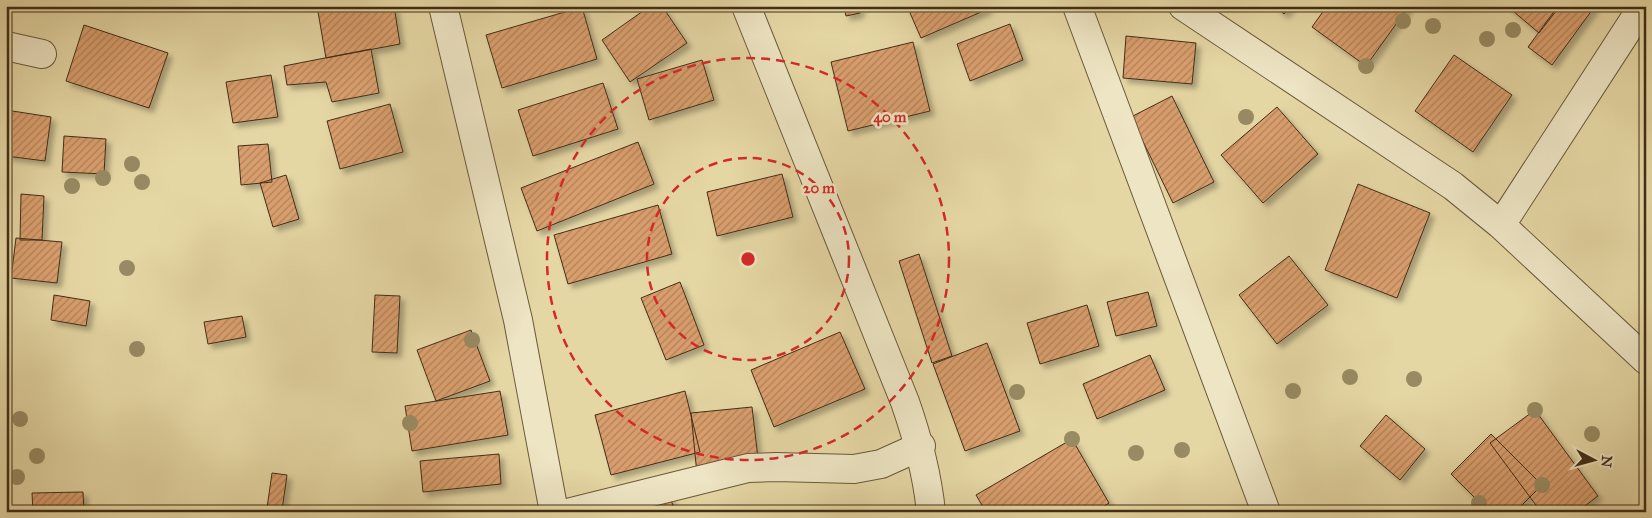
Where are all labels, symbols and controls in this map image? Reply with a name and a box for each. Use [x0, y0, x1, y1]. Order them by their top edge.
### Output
text: 40 m [874, 108, 907, 127]
text: 20 m [803, 179, 835, 197]
centre of rings [739, 250, 757, 268]
north arrow [1570, 436, 1620, 486]
text: N [1597, 455, 1616, 468]

